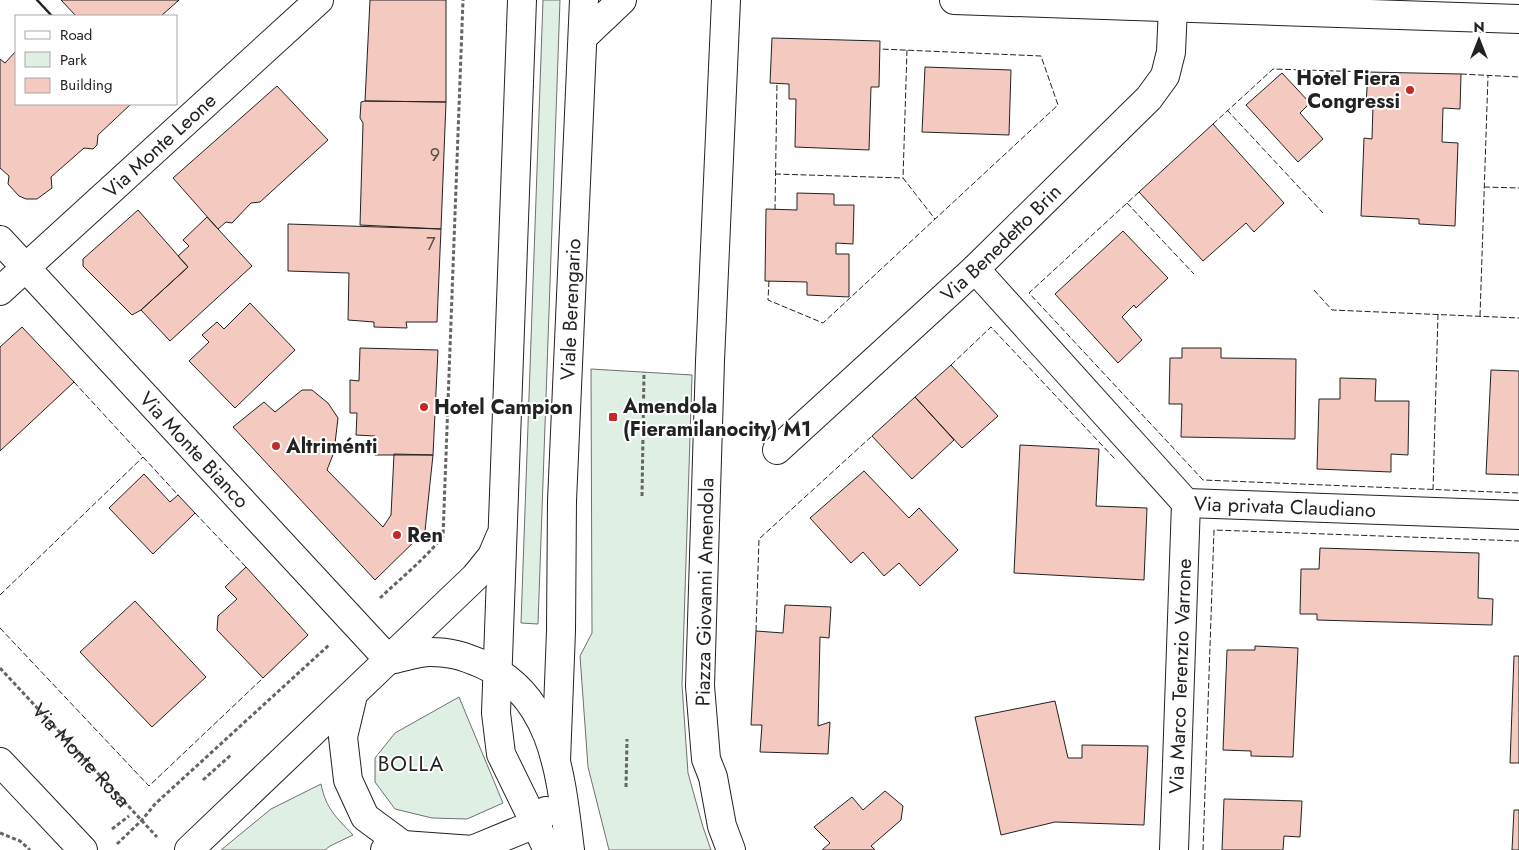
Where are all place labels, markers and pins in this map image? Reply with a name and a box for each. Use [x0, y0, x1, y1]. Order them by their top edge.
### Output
place label: Hotel Fiera Congressi [1296, 64, 1400, 116]
marker: Hotel Fiera Congressi [1404, 84, 1416, 96]
place label: Amendola (Fieramilanocity) M1 [622, 392, 811, 444]
place label: Hotel Campion [434, 393, 573, 422]
marker: Hotel Campion [418, 401, 430, 413]
marker: Amendola (Fieramilanocity) M1 [607, 411, 619, 423]
place label: Altriménti [285, 432, 377, 461]
marker: Altriménti [270, 440, 282, 452]
place label: Ren [407, 521, 443, 550]
marker: Ren [391, 529, 403, 541]

